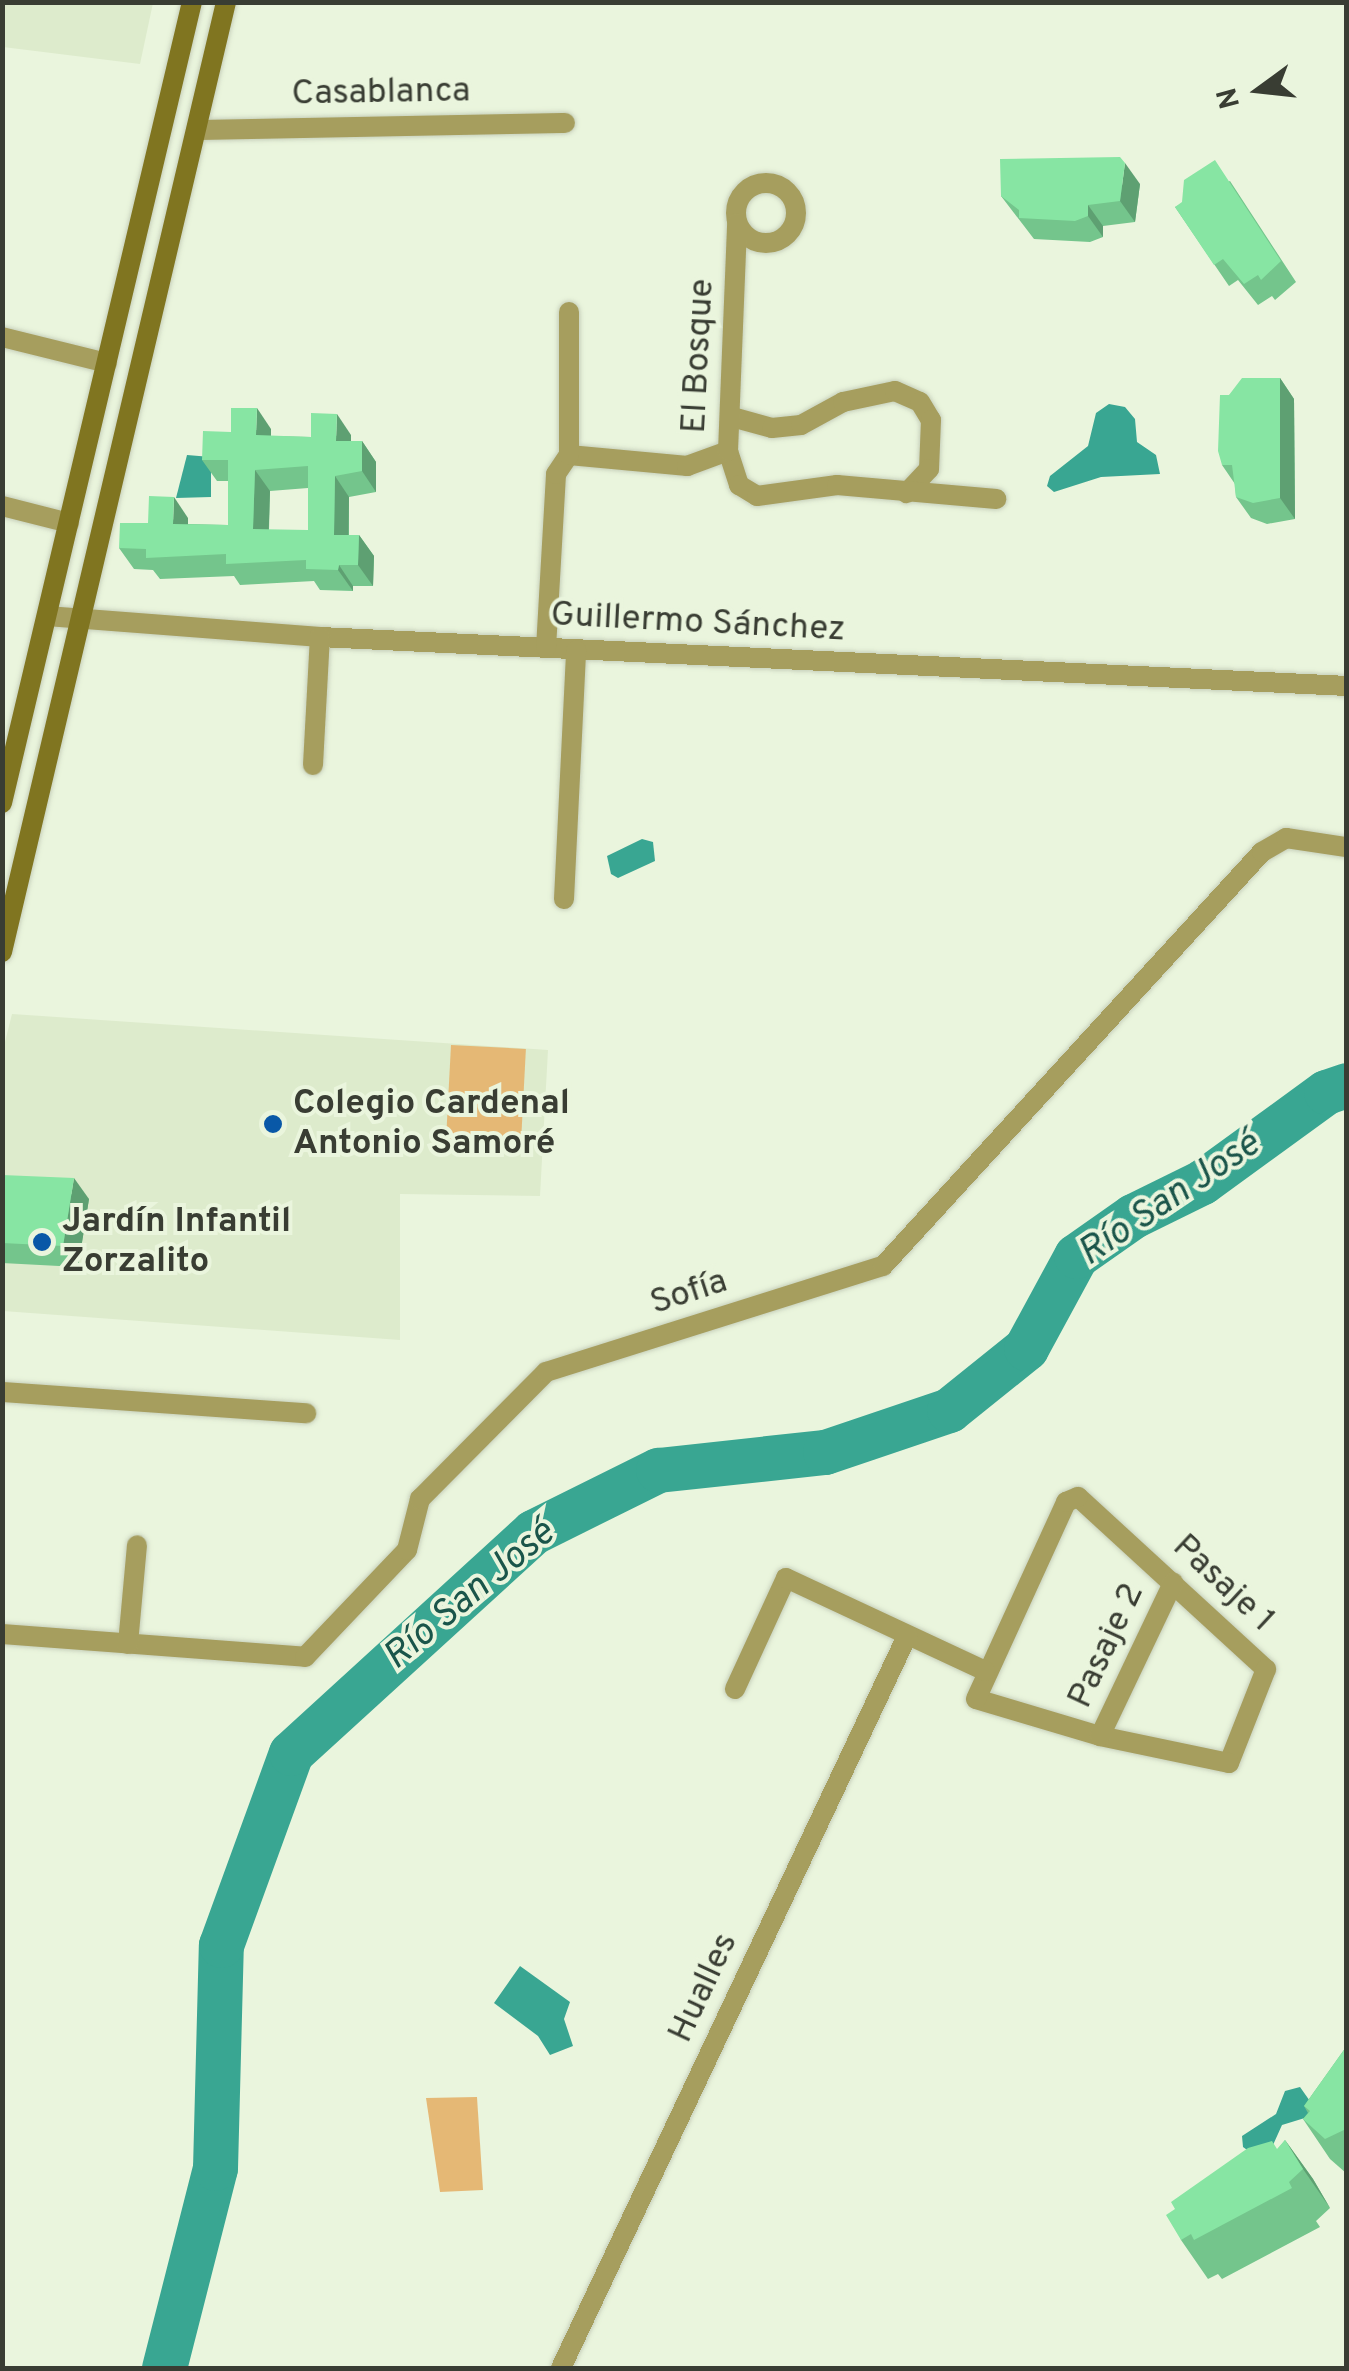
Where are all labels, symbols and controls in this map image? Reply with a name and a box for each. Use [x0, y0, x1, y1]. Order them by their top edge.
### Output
north arrow [1209, 40, 1309, 140]
street label: Casablanca [291, 70, 471, 116]
text: N [1210, 83, 1250, 112]
street label: El Bosque [674, 278, 724, 434]
street label: Guillermo Sánchez [550, 594, 846, 652]
place label: Colegio Cardenal Antonio Samoré [293, 1083, 570, 1165]
marker: Colegio Cardenal Antonio Samoré [262, 1113, 284, 1135]
water label: Río San José [1071, 1123, 1269, 1277]
place label: Jardín Infantil Zorzalito [62, 1201, 291, 1283]
marker: Jardín Infantil Zorzalito [31, 1231, 53, 1253]
street label: Sofía [645, 1261, 733, 1325]
water label: Río San José [375, 1511, 565, 1681]
street label: Pasaje 1 [1163, 1526, 1283, 1642]
street label: Pasaje 2 [1060, 1577, 1154, 1715]
street label: Hualles [660, 1927, 748, 2049]

